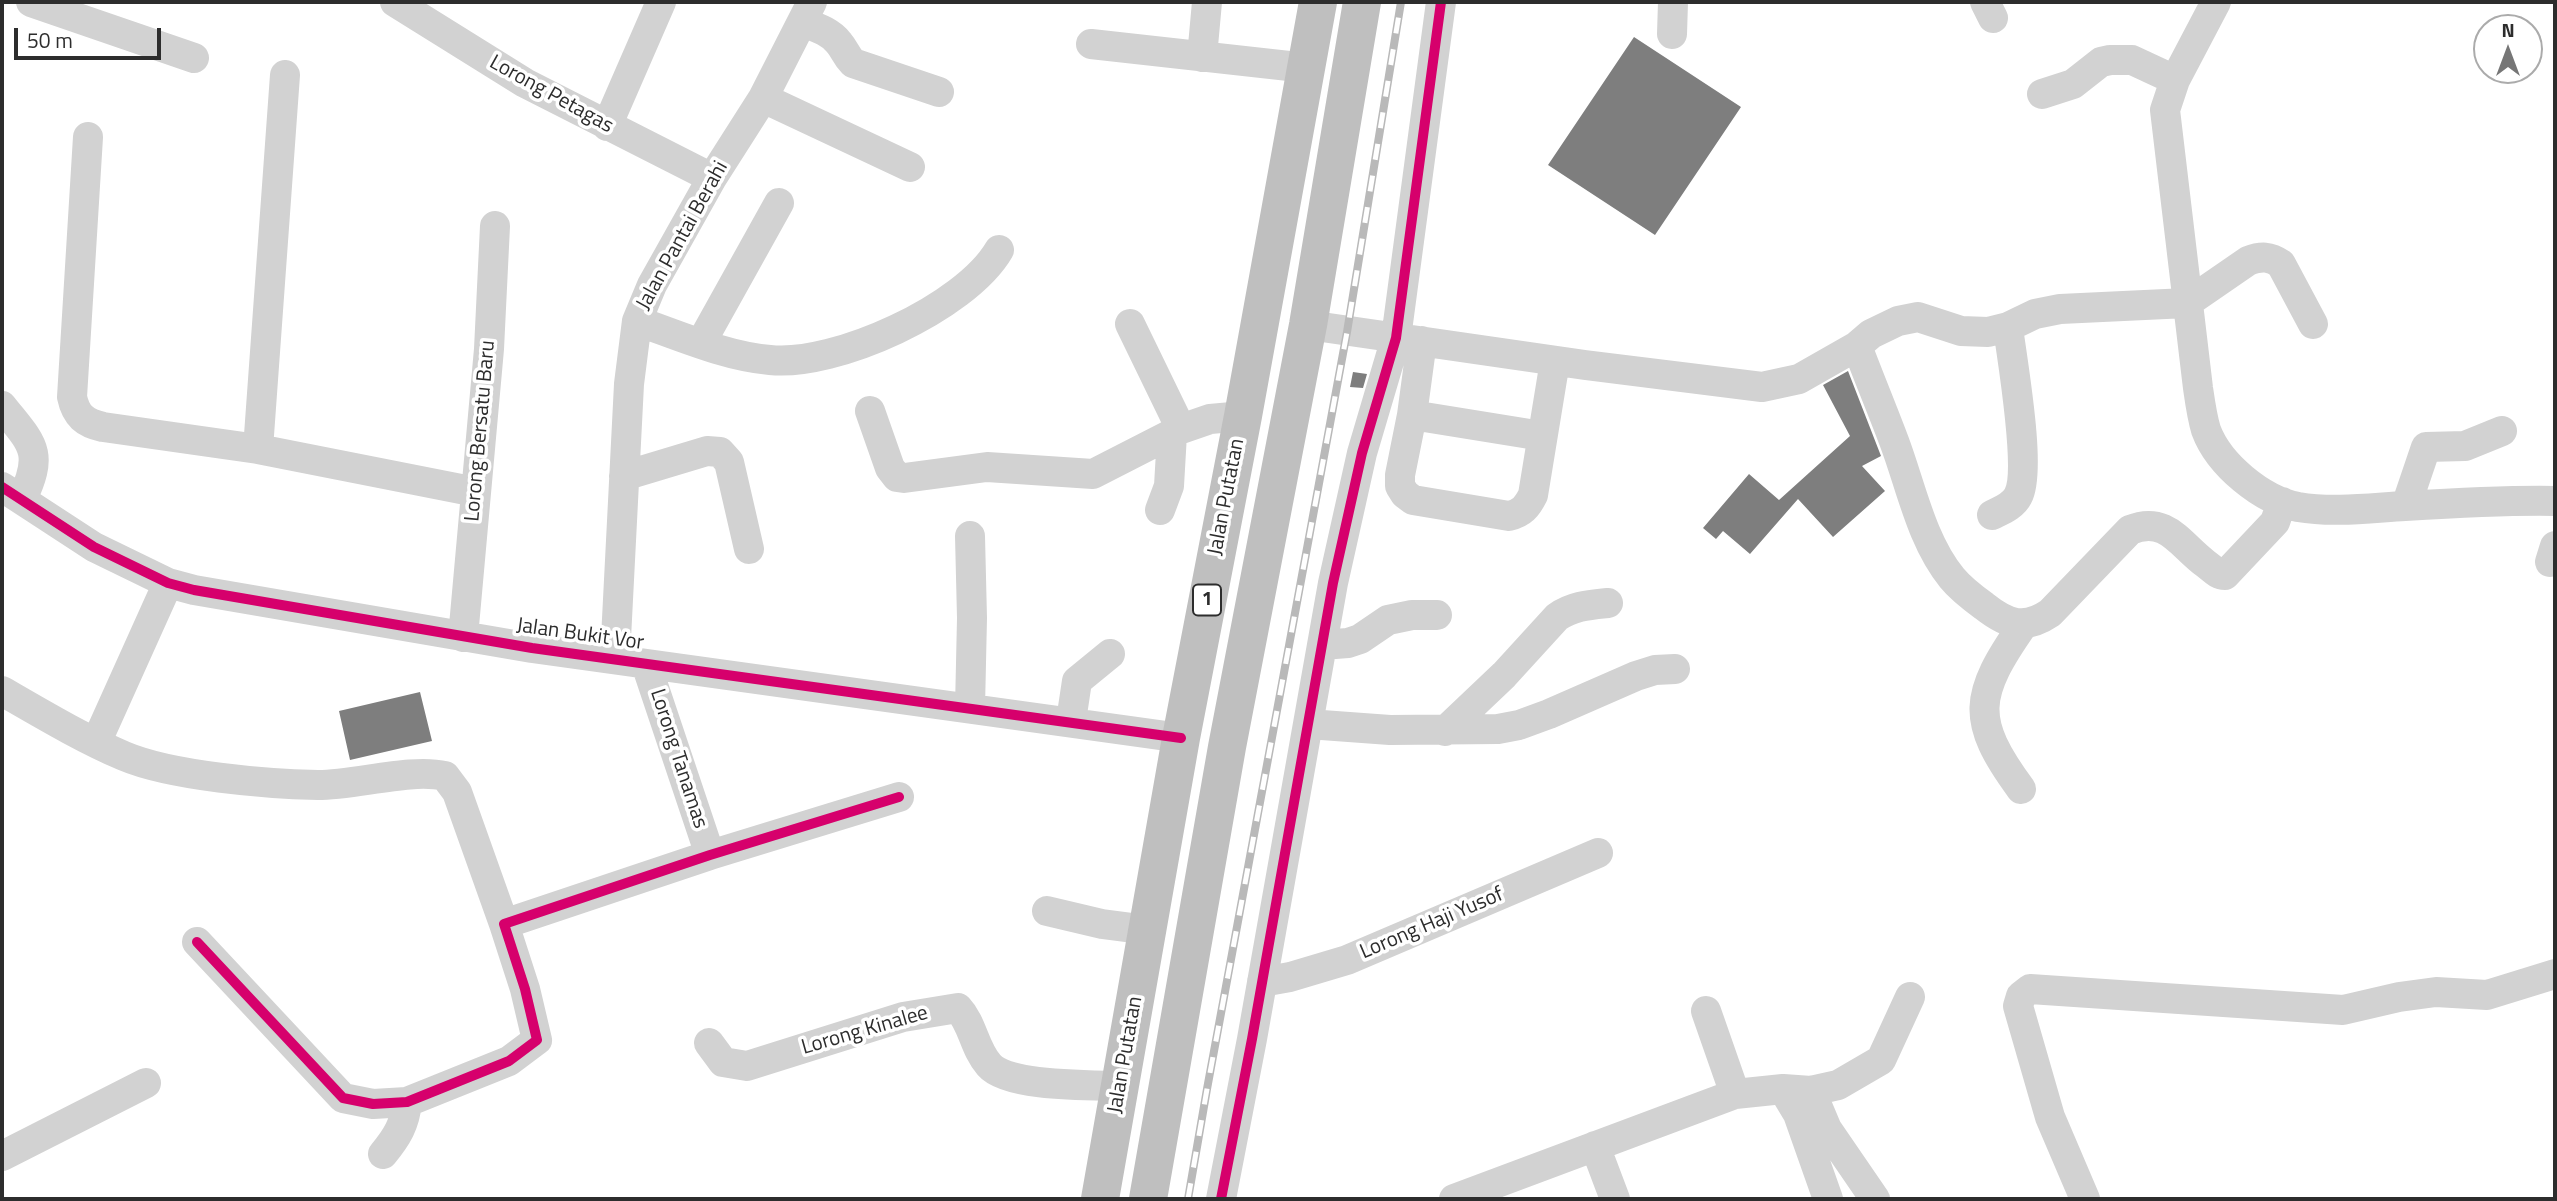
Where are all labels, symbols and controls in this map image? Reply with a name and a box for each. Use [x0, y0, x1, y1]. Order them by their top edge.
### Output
scale bar [18, 14, 164, 58]
north arrow [2473, 14, 2543, 84]
text: N [2501, 15, 2515, 44]
text: 50 m [27, 24, 73, 56]
street label: Lorong Petagas [485, 51, 617, 139]
street label: Jalan Pantai Berahi [632, 157, 734, 315]
street label: Lorong Bersatu Baru [461, 339, 501, 523]
street label: Jalan Putatan [1203, 436, 1251, 558]
road number: 1 [1193, 584, 1221, 615]
street label: Jalan Bukit Vor [515, 614, 645, 656]
street label: Lorong Tanamas [644, 686, 712, 832]
street label: Lorong Haji Yusof [1356, 882, 1508, 966]
street label: Jalan Putatan [1103, 994, 1149, 1116]
street label: Lorong Kinalee [799, 1001, 931, 1061]

